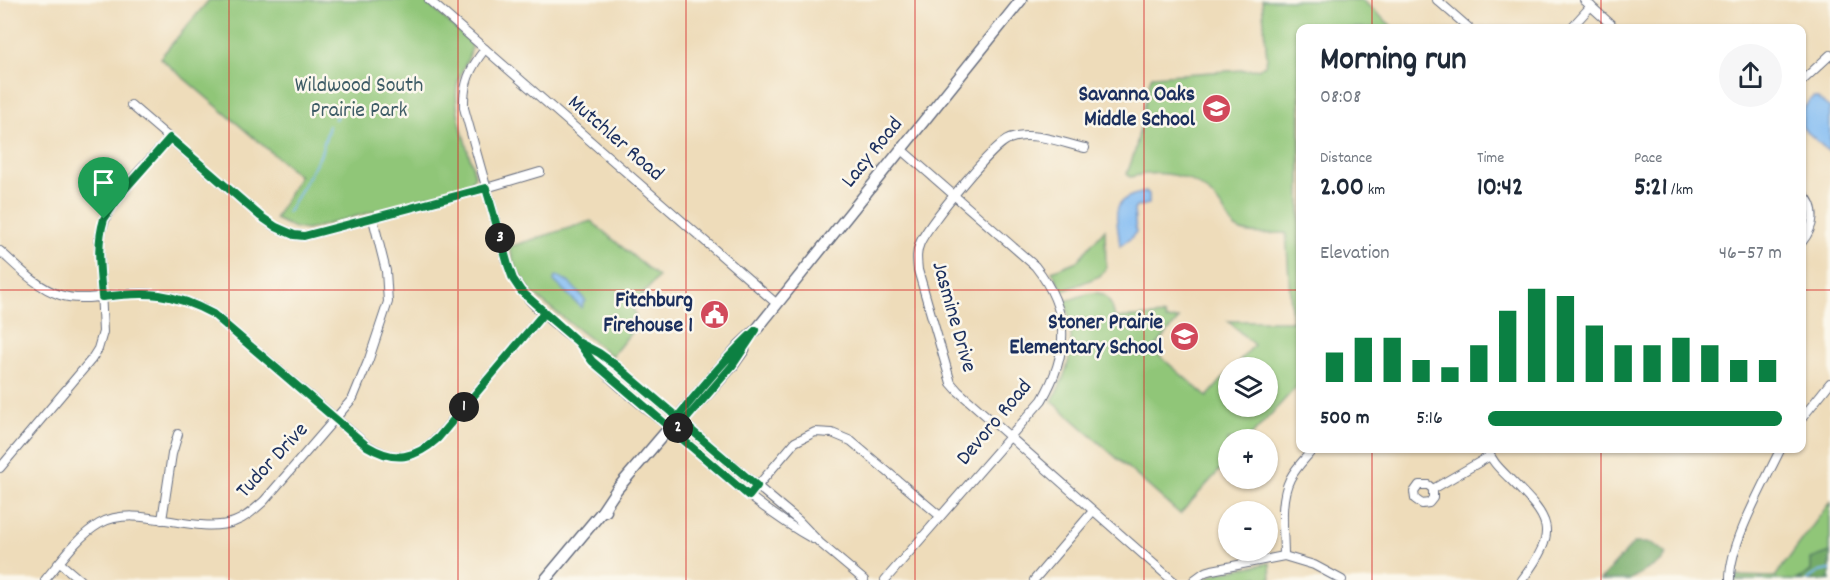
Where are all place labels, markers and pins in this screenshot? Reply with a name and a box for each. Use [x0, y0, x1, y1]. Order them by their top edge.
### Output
place label: Savanna Oaks Middle School [1079, 80, 1196, 136]
school or university icon: Savanna Oaks Middle School [1200, 92, 1232, 124]
pin [78, 157, 129, 219]
pin: 3 [485, 223, 515, 253]
place label: Fitchburg Firehouse 1 [603, 286, 693, 342]
public building icon: Fitchburg Firehouse 1 [698, 298, 730, 330]
place label: Stoner Prairie Elementary School [1009, 308, 1164, 364]
school or university icon: Stoner Prairie Elementary School [1168, 320, 1200, 352]
pin: 1 [449, 392, 479, 422]
pin: 2 [663, 413, 693, 443]

